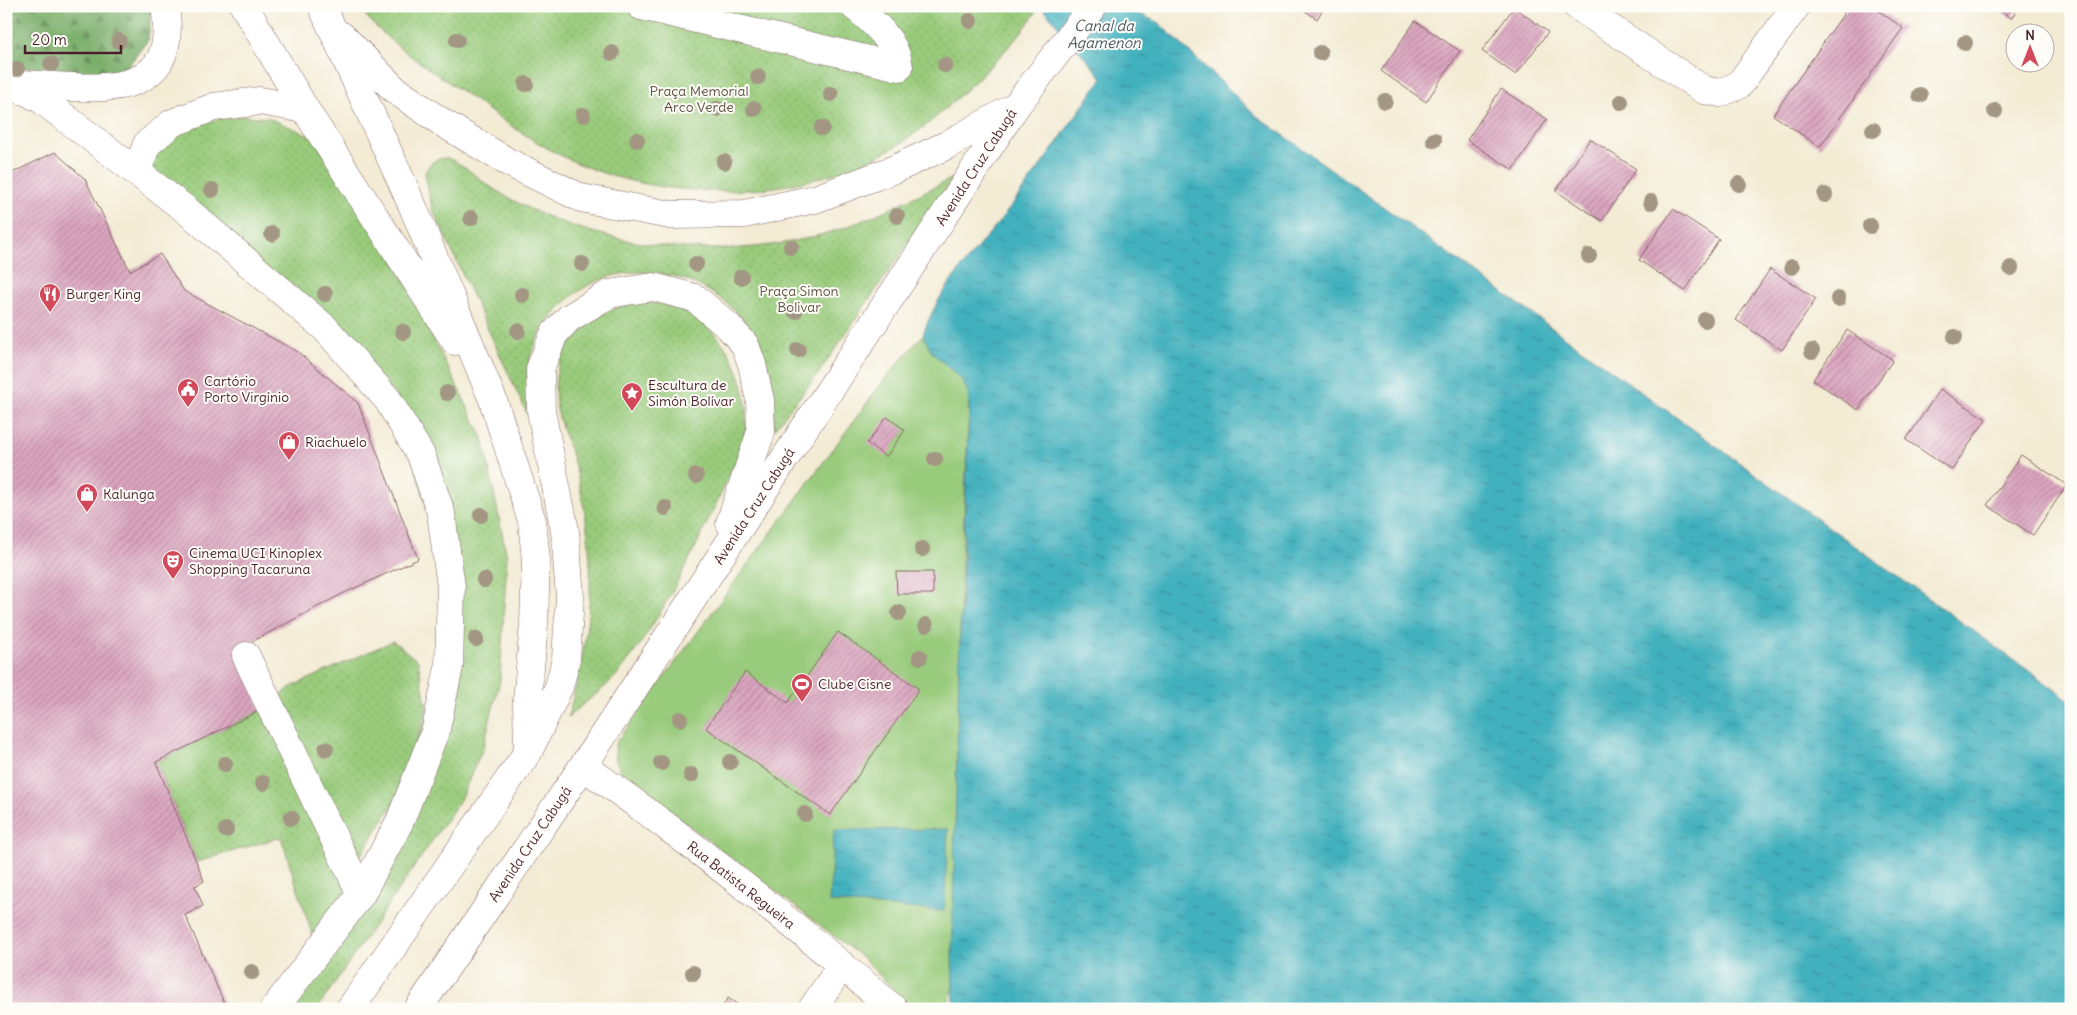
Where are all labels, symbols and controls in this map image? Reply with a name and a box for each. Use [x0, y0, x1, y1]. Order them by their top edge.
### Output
water label: Canal da Agamenon [1067, 16, 1141, 52]
scale bar [25, 22, 121, 54]
north arrow [2004, 22, 2054, 72]
text: N [2025, 26, 2035, 44]
text: 20 m [32, 30, 67, 49]
park label: Praça Memorial Arco Verde [649, 82, 749, 116]
street label: Avenida Cruz Cabugá [931, 105, 1021, 229]
restaurant icon: Burger King [38, 282, 62, 313]
park label: Praça Simon Bolivar [759, 282, 839, 316]
place label: Burger King [66, 285, 141, 303]
place label: Cartório Porto Virgínio [204, 372, 289, 406]
place label: Escultura de Simón Bolívar [648, 376, 735, 410]
public building icon: Cartório Porto Virgínio [176, 377, 200, 408]
place icon: Escultura de Simón Bolívar [620, 381, 644, 412]
shop icon: Riachuelo [277, 430, 301, 461]
place label: Riachuelo [305, 433, 367, 451]
street label: Avenida Cruz Cabugá [709, 444, 799, 568]
shop icon: Kalunga [75, 482, 99, 513]
place label: Kalunga [103, 485, 155, 503]
place label: Cinema UCI Kinoplex Shopping Tacaruna [189, 544, 322, 578]
theatre icon: Cinema UCI Kinoplex Shopping Tacaruna [161, 549, 185, 580]
sports icon: Clube Cisne [790, 672, 814, 703]
place label: Clube Cisne [818, 675, 892, 693]
street label: Avenida Cruz Cabugá [485, 783, 575, 905]
street label: Rua Batista Regueira [683, 837, 799, 933]

